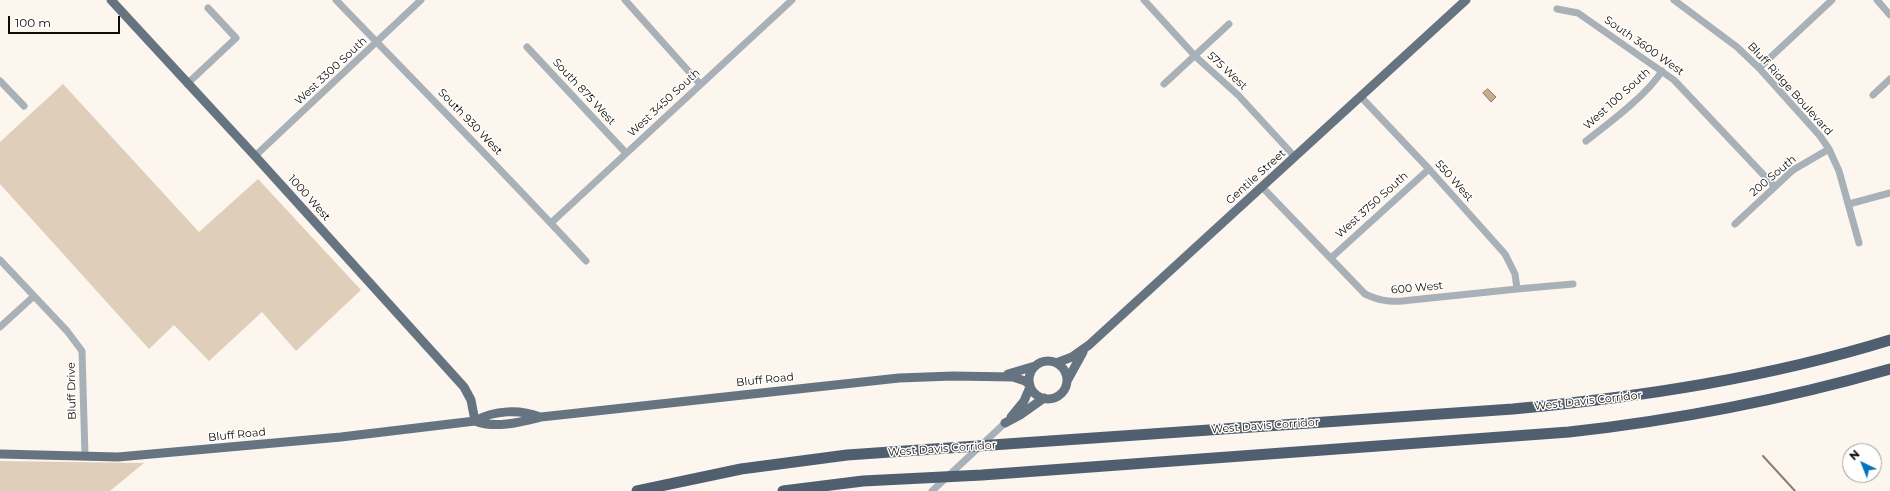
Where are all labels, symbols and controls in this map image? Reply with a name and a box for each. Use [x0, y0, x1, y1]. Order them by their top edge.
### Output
scale bar [10, 8, 122, 34]
street label: South 3600 West [1602, 14, 1686, 78]
text: 100 m [15, 15, 51, 30]
street label: West 3300 South [292, 34, 370, 108]
street label: Bluff Ridge Boulevard [1745, 40, 1835, 138]
street label: 575 West [1204, 49, 1250, 93]
street label: South 875 West [550, 56, 618, 128]
street label: West 3450 South [625, 66, 703, 140]
street label: West 100 South [1581, 66, 1653, 132]
street label: South 930 West [435, 86, 505, 158]
street label: Gentile Street [1223, 147, 1289, 207]
street label: 200 South [1747, 153, 1799, 199]
street label: 550 West [1432, 158, 1476, 204]
street label: West 3750 South [1333, 169, 1411, 241]
street label: 1000 West [285, 172, 333, 224]
street label: 600 West [1390, 279, 1444, 297]
street label: Bluff Drive [65, 362, 79, 420]
street label: Bluff Road [736, 370, 794, 390]
street label: West Davis Corridor [1533, 389, 1643, 413]
street label: West Davis Corridor [1210, 416, 1320, 436]
street label: Bluff Road [208, 425, 266, 445]
street label: West Davis Corridor [887, 439, 997, 459]
north arrow [1842, 443, 1882, 483]
text: N [1846, 447, 1863, 463]

